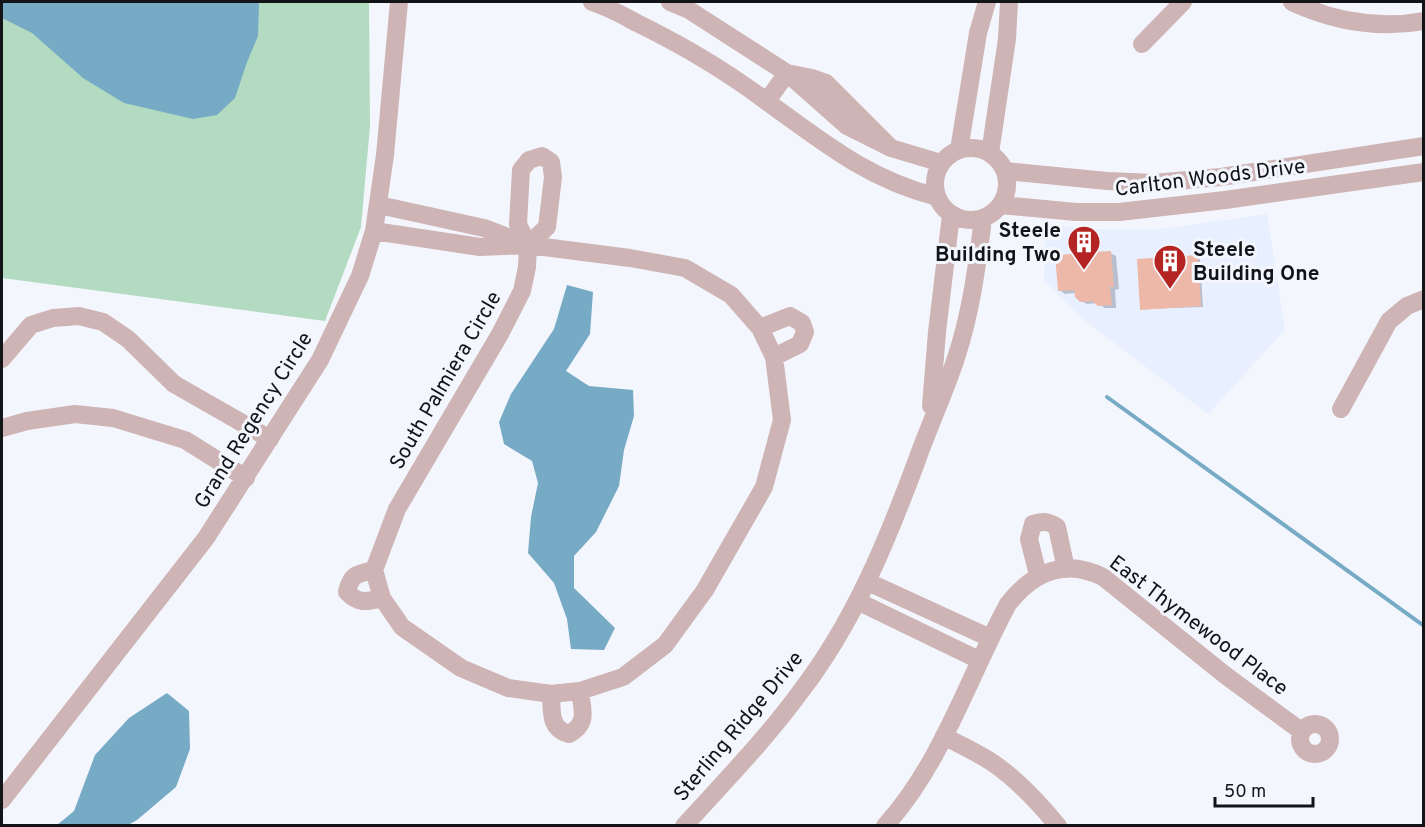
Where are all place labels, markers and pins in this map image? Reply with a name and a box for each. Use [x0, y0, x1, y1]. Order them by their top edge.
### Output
place label: Steele Building Two [935, 218, 1061, 269]
building icon: Steele Building Two [1066, 224, 1102, 271]
place label: Steele Building One [1193, 237, 1319, 288]
building icon: Steele Building One [1152, 243, 1188, 290]

